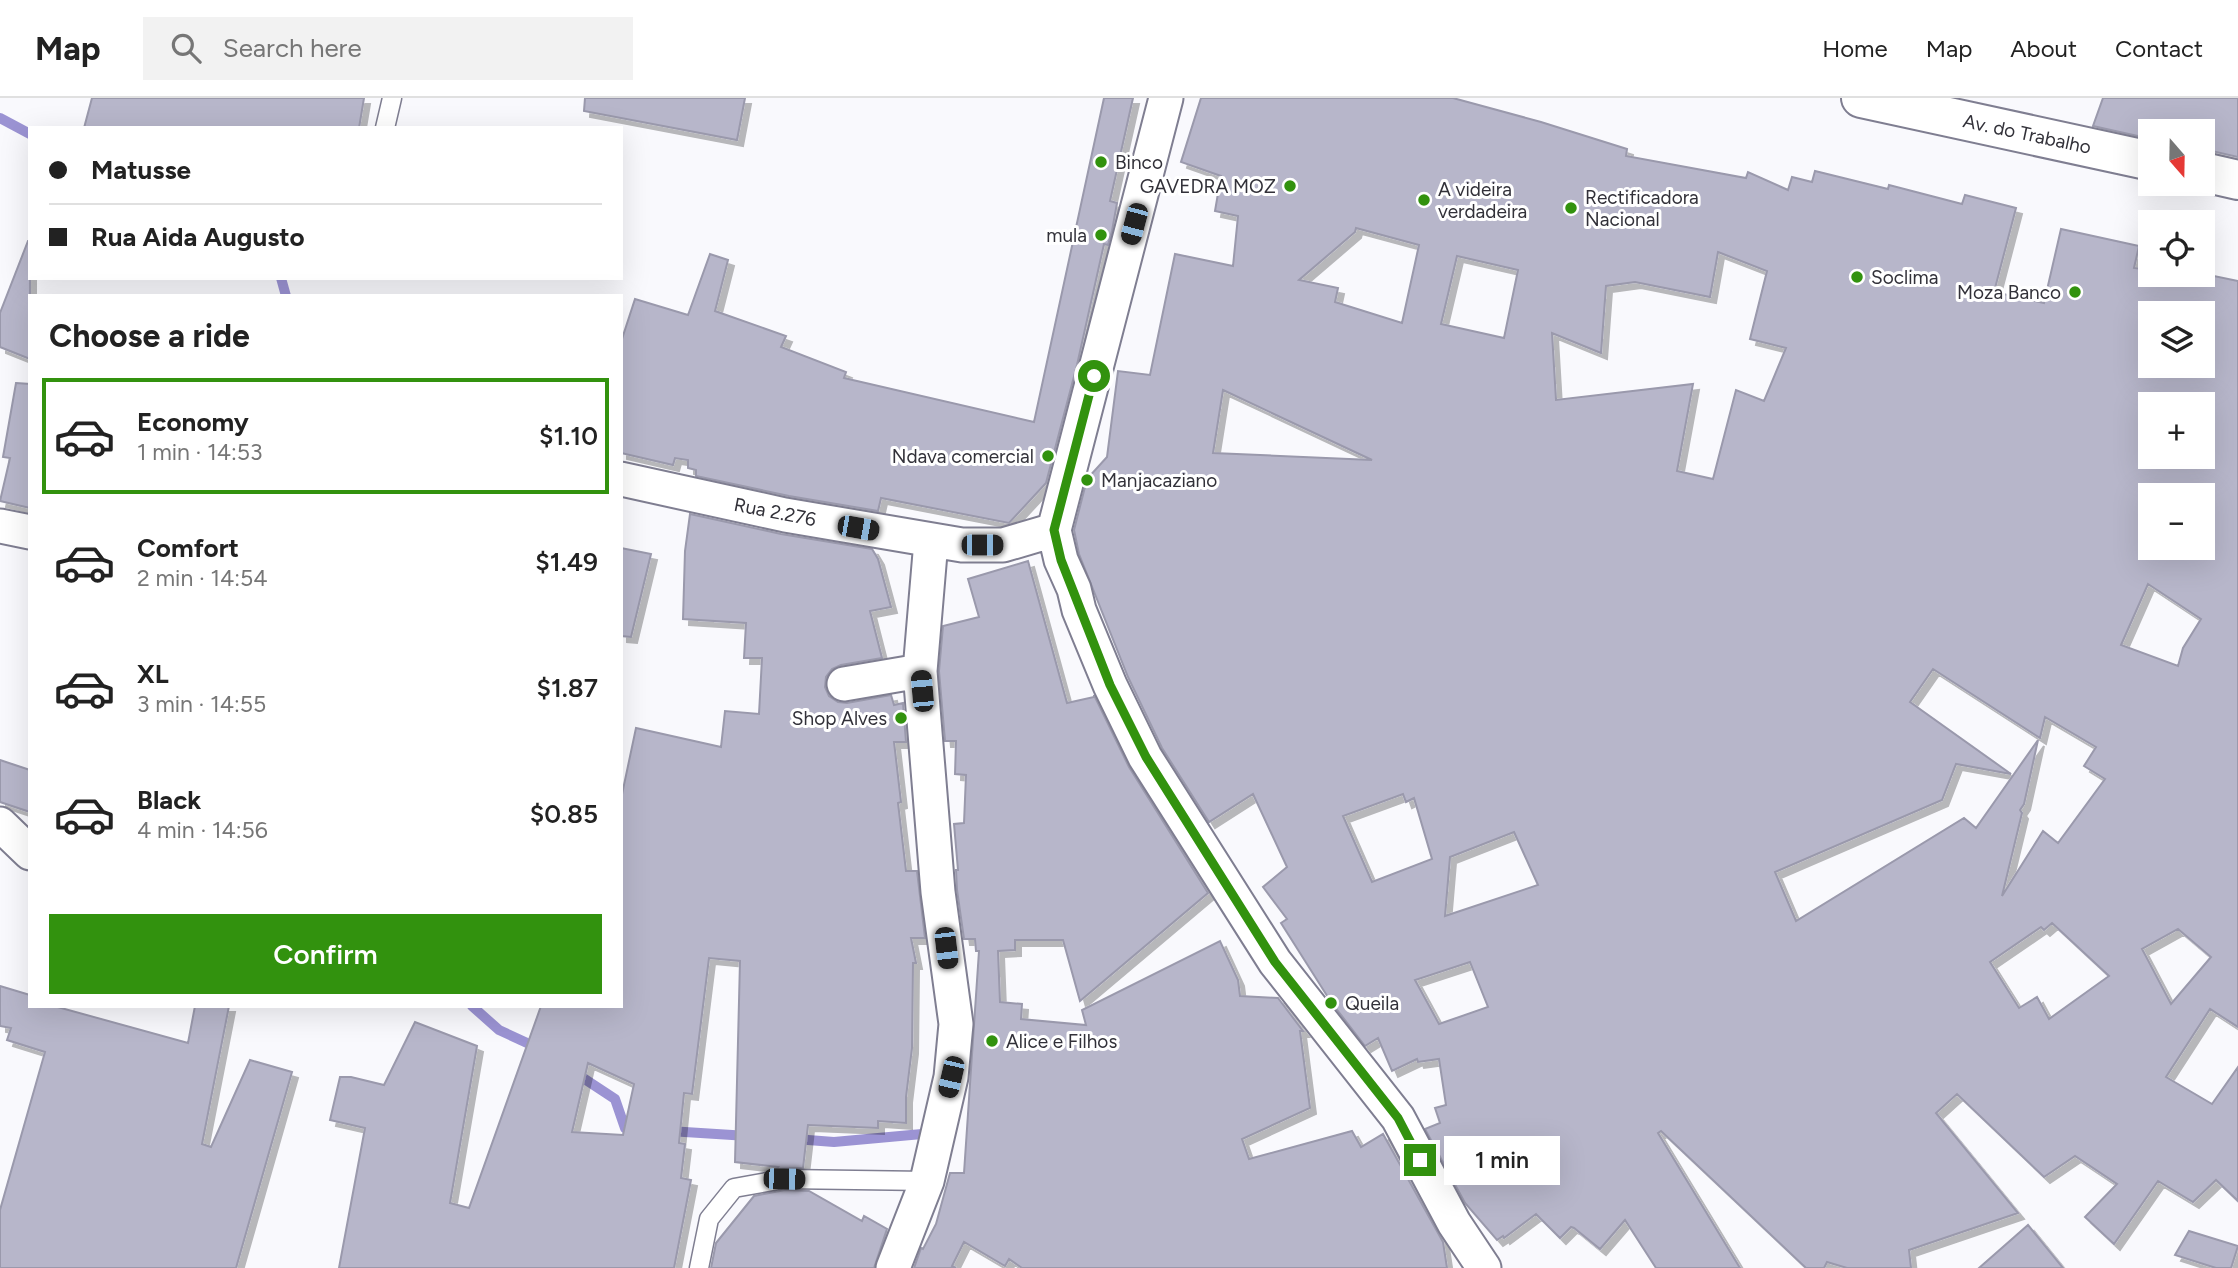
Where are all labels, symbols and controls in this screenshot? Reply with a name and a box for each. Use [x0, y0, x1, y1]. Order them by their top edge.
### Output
search box [143, 17, 633, 80]
text: Map [35, 29, 101, 68]
icon: search [167, 29, 205, 67]
text: Search here [223, 32, 362, 64]
text: Home [1822, 34, 1888, 63]
text: Map [1926, 34, 1972, 63]
text: About [2010, 34, 2077, 63]
text: Contact [2115, 34, 2203, 63]
street label: Av. do Trabalho [1961, 109, 2093, 159]
north arrow [2138, 119, 2216, 196]
map controls [2138, 119, 2215, 560]
place label: Binco [1115, 151, 1163, 174]
text: Matusse [91, 154, 191, 186]
marker: Binco [1093, 154, 1109, 170]
place label: GAVEDRA MOZ [1140, 175, 1276, 198]
marker: GAVEDRA MOZ [1282, 178, 1298, 194]
place label: A videira verdadeira [1438, 178, 1527, 223]
place label: Rectificadora Nacional [1585, 186, 1699, 231]
marker: A videira verdadeira [1416, 192, 1432, 208]
marker: Rectificadora Nacional [1563, 200, 1579, 216]
car [1119, 201, 1150, 247]
button: locate [2138, 210, 2215, 287]
text: Rua Aida Augusto [91, 221, 305, 253]
place label: mula [1046, 224, 1087, 247]
marker: mula [1093, 227, 1109, 243]
place label: Soclima [1871, 266, 1938, 289]
marker: Soclima [1849, 269, 1865, 285]
place label: Moza Banco [1957, 281, 2061, 304]
marker: Moza Banco [2067, 284, 2083, 300]
button: layers [2138, 301, 2215, 378]
text: Choose a ride [49, 317, 250, 355]
route start [1078, 360, 1110, 392]
button: + [2138, 392, 2215, 469]
icon: car [53, 405, 116, 468]
text: Economy [137, 406, 249, 438]
text: $1.10 [539, 420, 598, 452]
text: 1 min · 14:53 [137, 438, 262, 466]
place label: Ndava comercial [892, 445, 1034, 468]
marker: Ndava comercial [1040, 448, 1056, 464]
place label: Manjacaziano [1101, 469, 1217, 492]
marker: Manjacaziano [1079, 472, 1095, 488]
button: − [2138, 483, 2215, 560]
street label: Rua 2.276 [732, 493, 818, 531]
car [836, 514, 881, 542]
icon: car [53, 531, 116, 594]
text: Comfort [137, 532, 239, 564]
car [962, 535, 1004, 556]
text: $1.49 [535, 546, 598, 578]
text: 2 min · 14:54 [137, 564, 268, 592]
icon: car [53, 657, 116, 720]
text: XL [137, 658, 169, 690]
car [910, 669, 935, 713]
text: $1.87 [536, 672, 598, 704]
text: 3 min · 14:55 [137, 690, 266, 718]
place label: Shop Alves [792, 707, 887, 730]
marker: Shop Alves [893, 710, 909, 726]
icon: car [53, 783, 116, 846]
text: Black [137, 784, 201, 816]
text: $0.85 [530, 798, 598, 830]
text: 4 min · 14:56 [137, 816, 268, 844]
button: Confirm [49, 914, 602, 994]
car [934, 926, 959, 970]
place label: Queila [1345, 992, 1399, 1015]
marker: Queila [1323, 995, 1339, 1011]
place label: Alice e Filhos [1006, 1030, 1117, 1053]
marker: Alice e Filhos [984, 1033, 1000, 1049]
car [937, 1054, 966, 1100]
callout: 1 min [1444, 1136, 1560, 1184]
route end [1404, 1144, 1436, 1176]
text: 1 min [1475, 1146, 1529, 1174]
car [763, 1168, 806, 1190]

